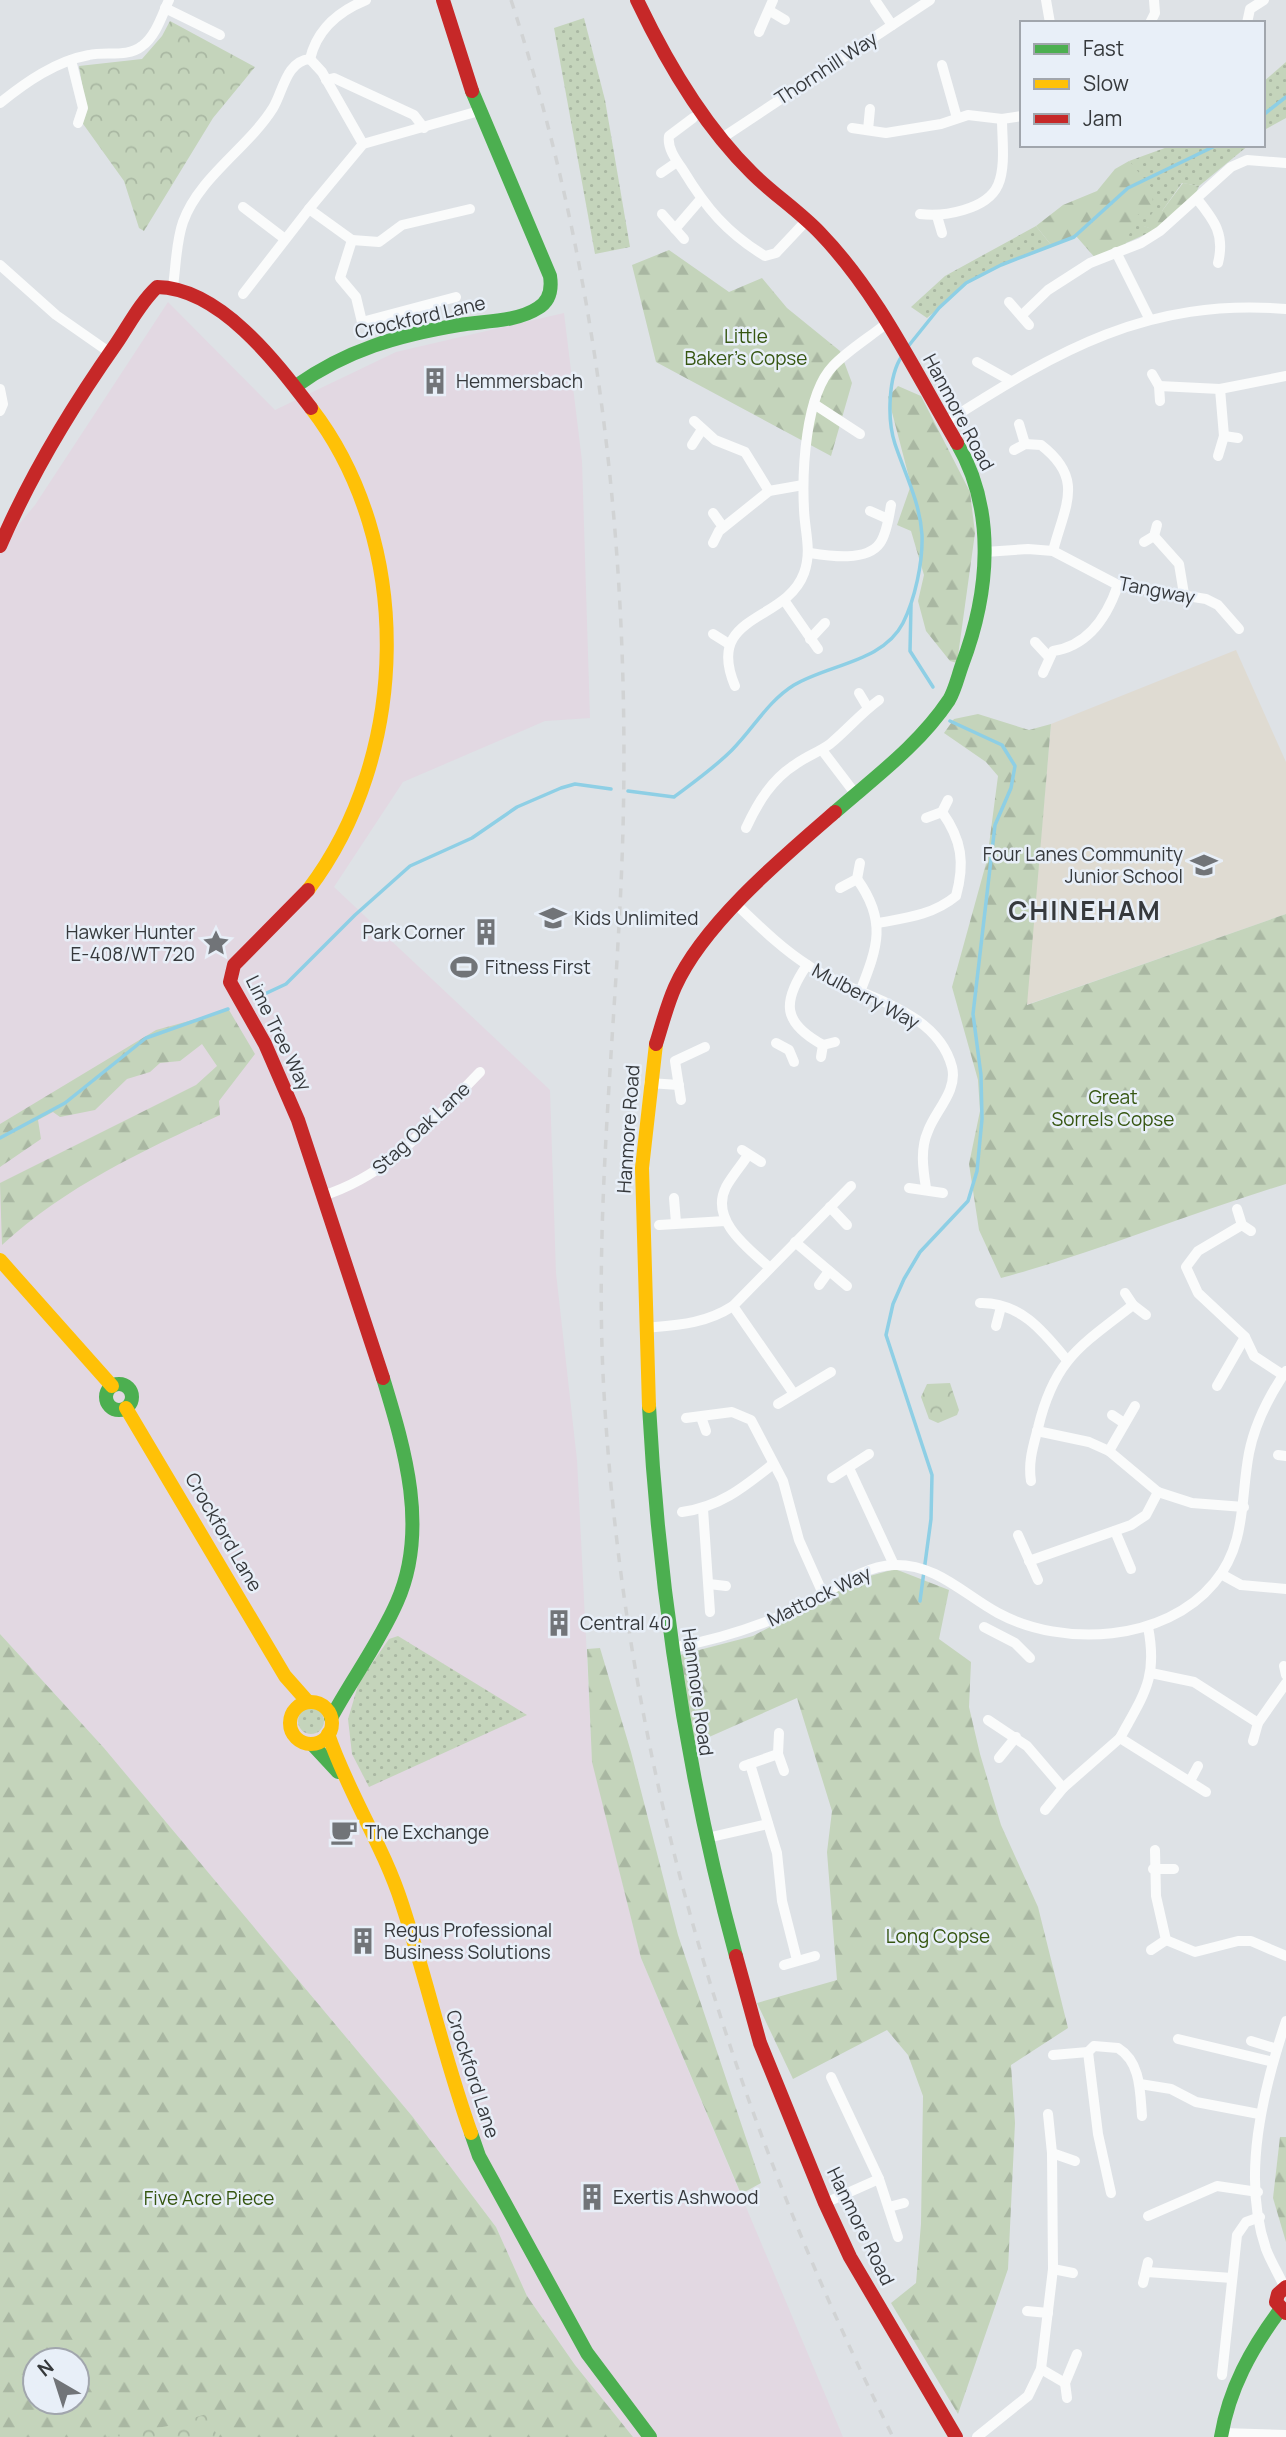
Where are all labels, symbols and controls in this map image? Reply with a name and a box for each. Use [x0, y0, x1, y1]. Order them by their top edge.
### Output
legend [1020, 21, 1265, 147]
street label: Thornhill Way [770, 25, 882, 111]
text: Fast [1083, 34, 1124, 62]
text: Slow [1083, 69, 1129, 97]
text: Jam [1083, 104, 1122, 132]
street label: Crockford Lane [352, 289, 488, 345]
park label: Little Baker's Copse [685, 323, 807, 371]
street label: Hanmore Road [917, 349, 1001, 475]
building icon: Hemmersbach [420, 366, 450, 396]
place label: Hemmersbach [456, 368, 583, 394]
street label: Tangway [1117, 570, 1197, 610]
place label: Four Lanes Community Junior School [983, 841, 1183, 889]
school or university icon: Four Lanes Community Junior School [1189, 850, 1219, 880]
district label: CHINEHAM [1008, 892, 1162, 928]
school or university icon: Kids Unlimited [538, 903, 568, 933]
place label: Kids Unlimited [574, 905, 698, 931]
building icon: Park Corner [471, 917, 501, 947]
place label: Hawker Hunter E-408/WT 720 [65, 919, 195, 967]
place label: Park Corner [362, 919, 465, 945]
place icon: Hawker Hunter E-408/WT 720 [201, 928, 231, 958]
sports icon: Fitness First [449, 952, 479, 982]
place label: Fitness First [485, 954, 591, 980]
street label: Mulberry Way [808, 957, 924, 1035]
street label: Lime Tree Way [240, 971, 318, 1095]
street label: Hanmore Road [611, 1064, 645, 1194]
street label: Stag Oak Lane [366, 1076, 476, 1180]
park label: Great Sorrels Copse [1052, 1084, 1174, 1132]
street label: Crockford Lane [179, 1468, 269, 1596]
street label: Mattock Way [763, 1560, 875, 1632]
building icon: Central 40 [544, 1608, 574, 1638]
place label: Central 40 [580, 1610, 671, 1636]
street label: Hanmore Road [676, 1626, 720, 1758]
cafe icon: The Exchange [329, 1817, 359, 1847]
place label: The Exchange [365, 1819, 489, 1845]
place label: Regus Professional Business Solutions [384, 1917, 552, 1965]
park label: Long Copse [886, 1923, 990, 1949]
building icon: Regus Professional Business Solutions [348, 1926, 378, 1956]
street label: Crockford Lane [440, 2007, 506, 2141]
street label: Hanmore Road [821, 2162, 901, 2290]
building icon: Exertis Ashwood [577, 2182, 607, 2212]
place label: Exertis Ashwood [613, 2184, 758, 2210]
park label: Five Acre Piece [144, 2185, 274, 2211]
north arrow [21, 2346, 91, 2416]
text: N [32, 2353, 59, 2382]

